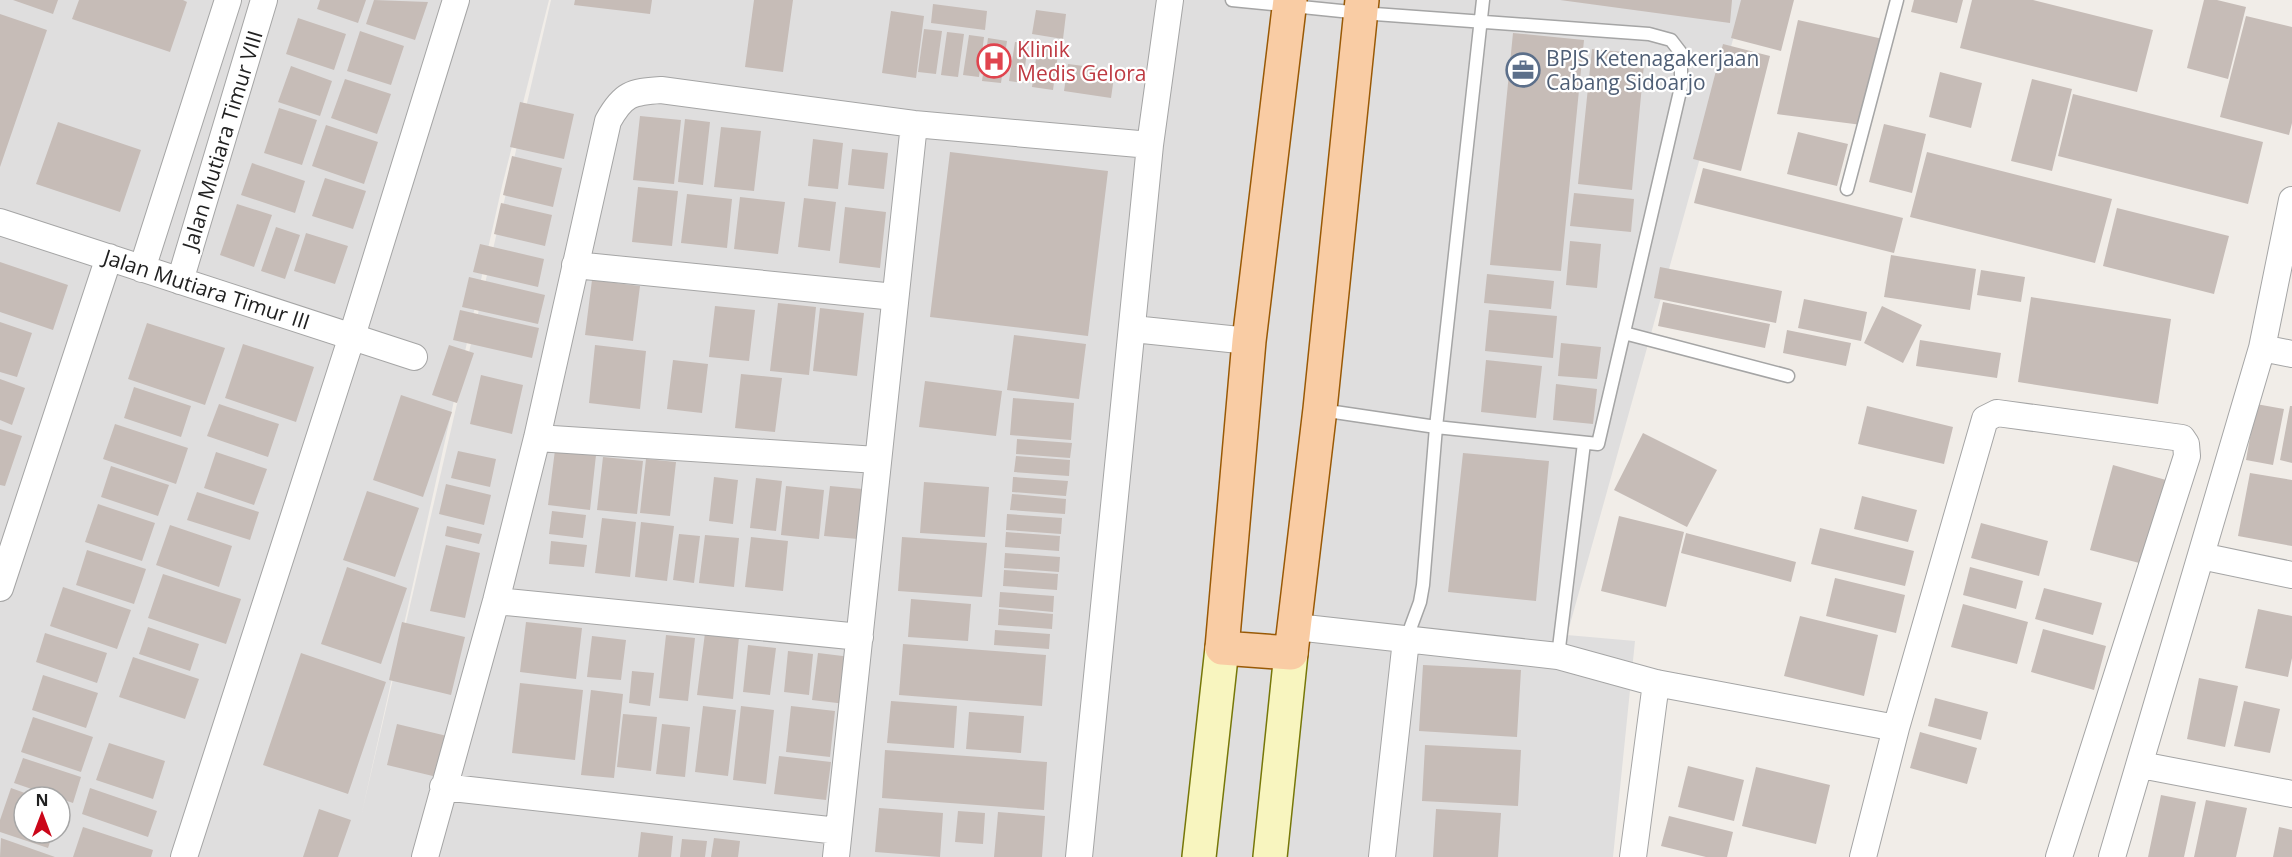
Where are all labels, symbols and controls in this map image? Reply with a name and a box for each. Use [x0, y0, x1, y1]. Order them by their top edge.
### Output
street label: Jalan Mutiara Timur VIII [175, 27, 269, 255]
place label: Klinik Medis Gelora [1017, 35, 1147, 87]
hospital icon: Klinik Medis Gelora [976, 43, 1012, 79]
place label: BPJS Ketenagakerjaan Cabang Sidoarjo [1546, 44, 1759, 96]
office icon: BPJS Ketenagakerjaan Cabang Sidoarjo [1505, 52, 1541, 88]
street label: Jalan Mutiara Timur III [98, 242, 314, 336]
north arrow [12, 785, 72, 845]
text: N [35, 789, 49, 811]

